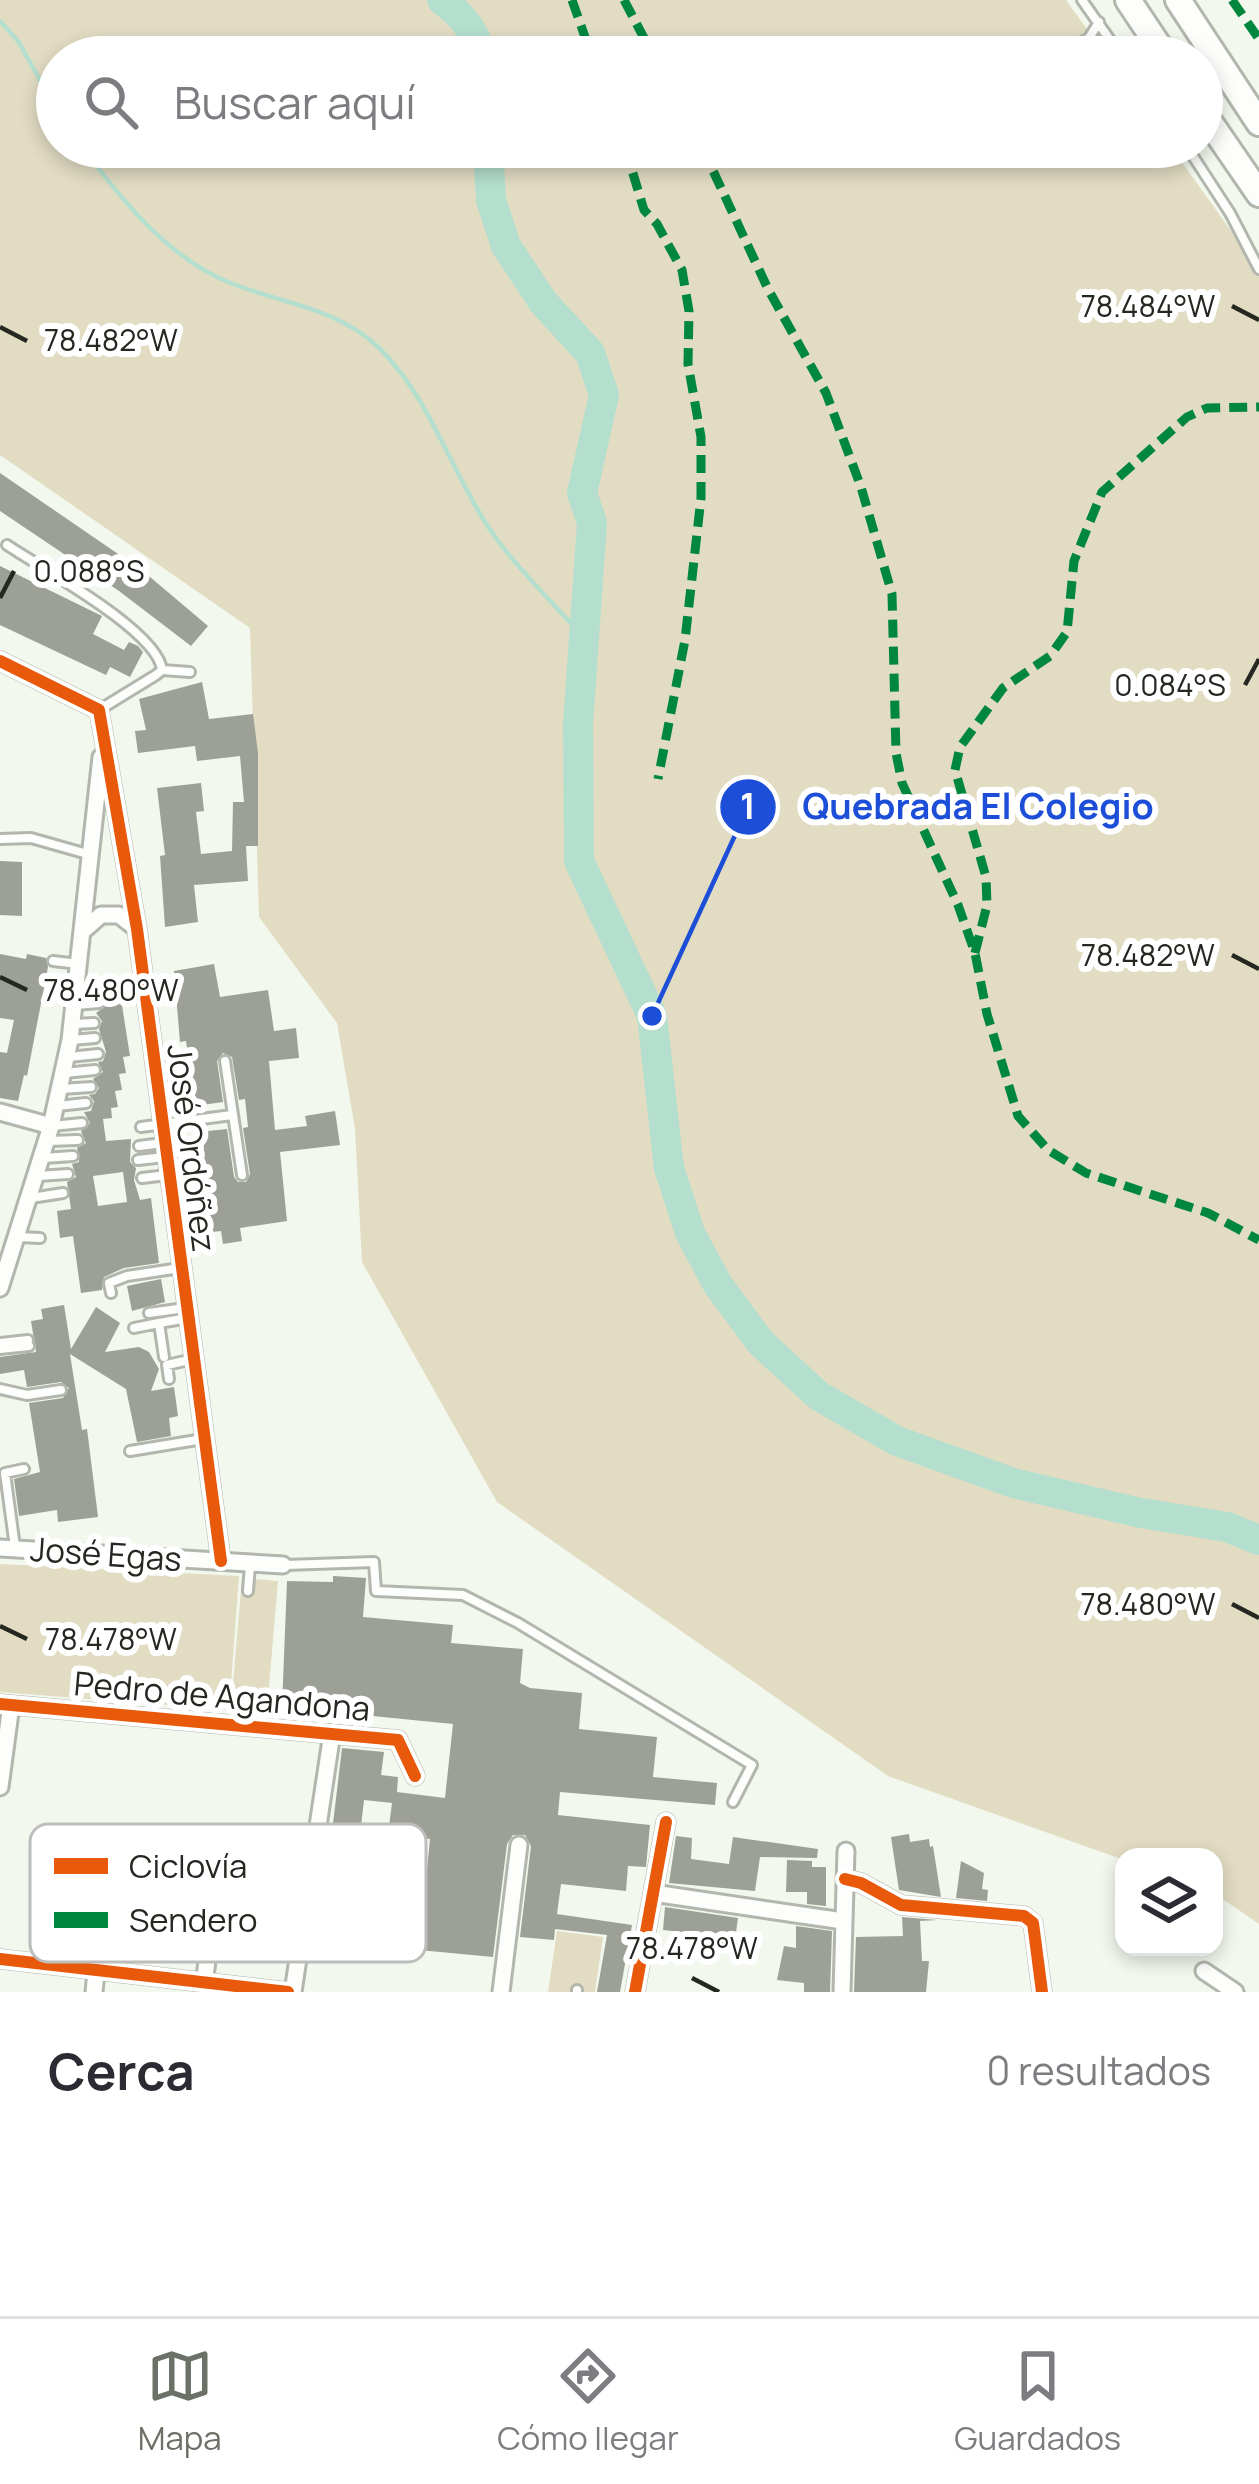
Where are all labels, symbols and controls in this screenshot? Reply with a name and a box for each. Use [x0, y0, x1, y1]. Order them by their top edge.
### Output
search box [36, 36, 1223, 168]
icon: search [78, 69, 144, 135]
text: Buscar aquí [174, 71, 416, 133]
text: 78.484°W [1081, 285, 1215, 326]
text: 78.482°W [44, 319, 178, 360]
text: 0.088°S [33, 550, 145, 591]
text: 0.084°S [1114, 664, 1226, 705]
callout: Quebrada El Colegio [718, 771, 1178, 843]
text: 1 [740, 781, 756, 830]
text: Quebrada El Colegio [802, 781, 1154, 830]
text: 78.482°W [1081, 934, 1215, 975]
text: 78.480°W [43, 969, 179, 1010]
street label: José Ordóñez [157, 1042, 228, 1254]
street label: José Egas [29, 1526, 183, 1581]
text: 78.480°W [1080, 1583, 1216, 1624]
text: 78.478°W [45, 1618, 177, 1659]
street label: Pedro de Agandona [72, 1660, 372, 1731]
legend [30, 1824, 426, 1962]
text: Ciclovía [129, 1843, 247, 1888]
map controls [1115, 1848, 1223, 1956]
button: layers [1115, 1848, 1223, 1956]
text: Sendero [129, 1897, 258, 1942]
text: 78.478°W [626, 1927, 758, 1968]
text: Cerca [48, 2036, 195, 2105]
text: 0 resultados [986, 2043, 1211, 2097]
tab: Mapa [138, 2343, 222, 2460]
tab: Cómo llegar [497, 2343, 679, 2460]
tab: Guardados [954, 2343, 1121, 2460]

